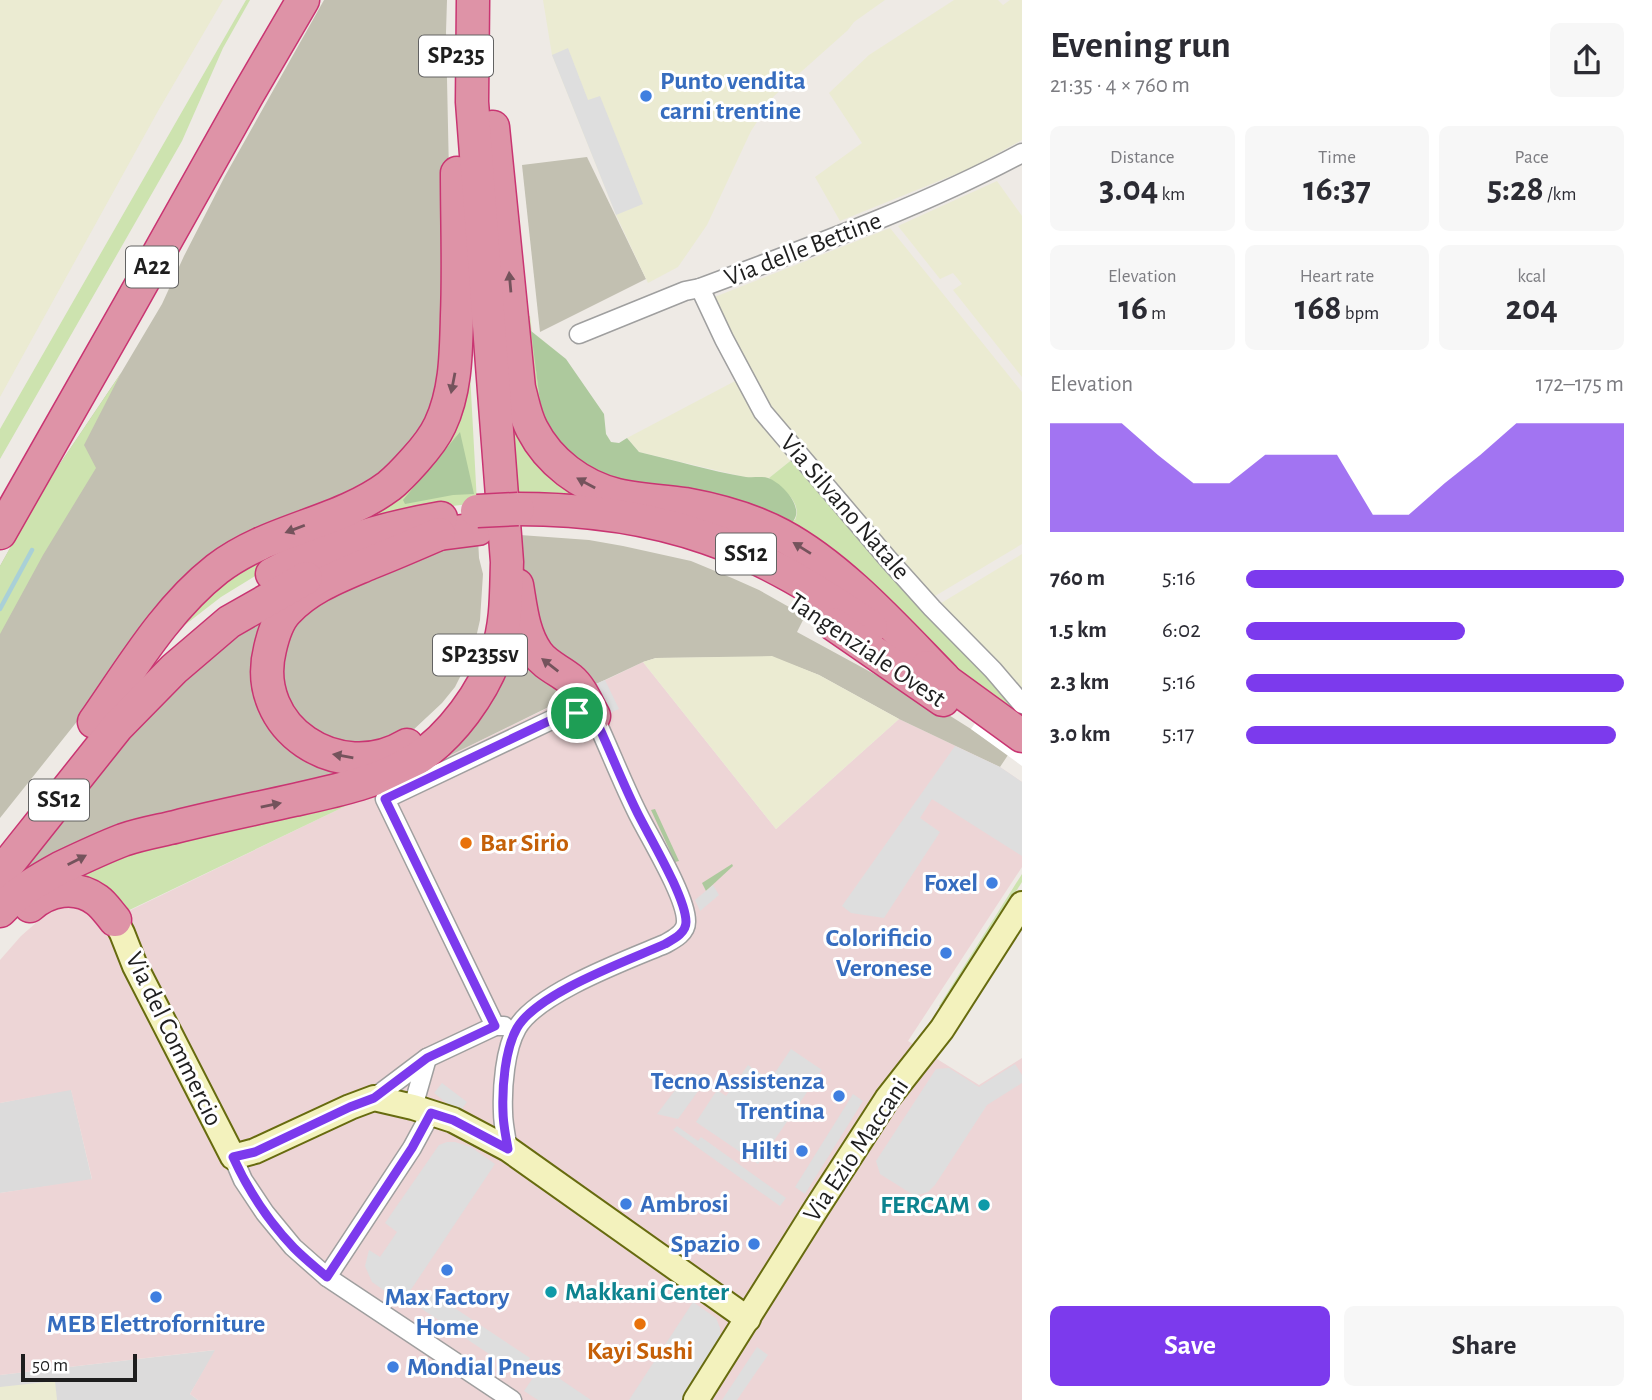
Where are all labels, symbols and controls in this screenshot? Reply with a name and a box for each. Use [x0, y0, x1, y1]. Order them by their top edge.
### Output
button: share [1550, 23, 1624, 97]
text: Evening run [1050, 27, 1231, 65]
road number: SP235 [419, 36, 493, 76]
place label: Punto vendita carni trentine [660, 68, 806, 124]
text: 21:35 · 4 × 760 m [1050, 74, 1190, 97]
marker: Punto vendita carni trentine [638, 88, 654, 104]
text: Distance [1110, 148, 1175, 167]
text: Time [1318, 148, 1356, 167]
text: Pace [1515, 148, 1549, 167]
text: 3.04 [1099, 172, 1158, 207]
text: 16:37 [1303, 172, 1371, 207]
text: 5:28 [1487, 172, 1544, 207]
text: km [1158, 185, 1185, 204]
text: /km [1544, 185, 1576, 204]
street label: Via delle Bettine [721, 207, 885, 291]
road number: A22 [126, 246, 178, 288]
text: Elevation [1108, 267, 1177, 286]
text: Heart rate [1300, 267, 1374, 286]
text: kcal [1517, 267, 1546, 286]
one-way arrow [504, 271, 515, 293]
text: 16 [1118, 291, 1148, 326]
text: 168 [1295, 291, 1342, 326]
text: 204 [1506, 291, 1558, 326]
text: m [1148, 304, 1166, 323]
text: bpm [1342, 304, 1379, 323]
one-way arrow [447, 372, 458, 394]
text: Elevation [1050, 373, 1133, 396]
text: 172–175 m [1536, 373, 1624, 396]
street label: Via Silvano Natale [775, 429, 915, 585]
one-way arrow [577, 477, 596, 489]
one-way arrow [285, 524, 306, 535]
road number: SS12 [716, 534, 776, 574]
one-way arrow [792, 542, 811, 555]
text: 760 m [1050, 567, 1105, 590]
text: 5:16 [1162, 567, 1196, 590]
street label: Tangenziale Ovest [784, 588, 950, 712]
text: 1.5 km [1050, 619, 1107, 642]
text: 6:02 [1162, 619, 1201, 642]
road number: SP235sv [433, 634, 527, 676]
one-way arrow [542, 658, 560, 673]
text: 2.3 km [1050, 671, 1109, 694]
text: 5:16 [1162, 671, 1196, 694]
pin [547, 683, 607, 743]
icon: arrive [558, 694, 596, 732]
text: 3.0 km [1050, 723, 1111, 746]
text: 5:17 [1162, 723, 1194, 746]
one-way arrow [332, 750, 354, 761]
road number: SS12 [29, 780, 89, 820]
one-way arrow [260, 799, 282, 810]
place label: Bar Sirio [480, 830, 569, 856]
marker: Bar Sirio [458, 835, 474, 851]
one-way arrow [67, 854, 87, 866]
place label: Foxel [924, 870, 978, 896]
marker: Foxel [984, 875, 1000, 891]
place label: Colorificio Veronese [826, 925, 932, 981]
marker: Colorificio Veronese [938, 945, 954, 961]
street label: Via del Commercio [121, 948, 227, 1130]
place label: Tecno Assistenza Trentina [650, 1068, 825, 1124]
street label: Via Ezio Maccani [799, 1074, 913, 1226]
marker: Tecno Assistenza Trentina [831, 1088, 847, 1104]
place label: Hilti [741, 1138, 788, 1164]
marker: Hilti [794, 1143, 810, 1159]
place label: Ambrosi [640, 1191, 729, 1217]
place label: FERCAM [880, 1192, 970, 1218]
marker: Ambrosi [618, 1196, 634, 1212]
marker: FERCAM [976, 1197, 992, 1213]
place label: Spazio [670, 1231, 740, 1257]
marker: Spazio [746, 1236, 762, 1252]
marker: Max Factory Home [439, 1262, 455, 1278]
place label: Makkani Center [565, 1279, 729, 1305]
place label: Max Factory Home [385, 1284, 510, 1340]
marker: Makkani Center [543, 1284, 559, 1300]
marker: MEB Elettroforniture [148, 1289, 164, 1305]
button: Save [1050, 1306, 1330, 1386]
button: Share [1344, 1306, 1624, 1386]
place label: MEB Elettroforniture [47, 1311, 265, 1337]
marker: Kayi Sushi [632, 1316, 648, 1332]
place label: Kayi Sushi [587, 1338, 693, 1364]
scale bar [21, 1351, 136, 1383]
place label: Mondial Pneus [407, 1354, 561, 1380]
text: 50 m [32, 1356, 68, 1375]
marker: Mondial Pneus [385, 1359, 401, 1375]

